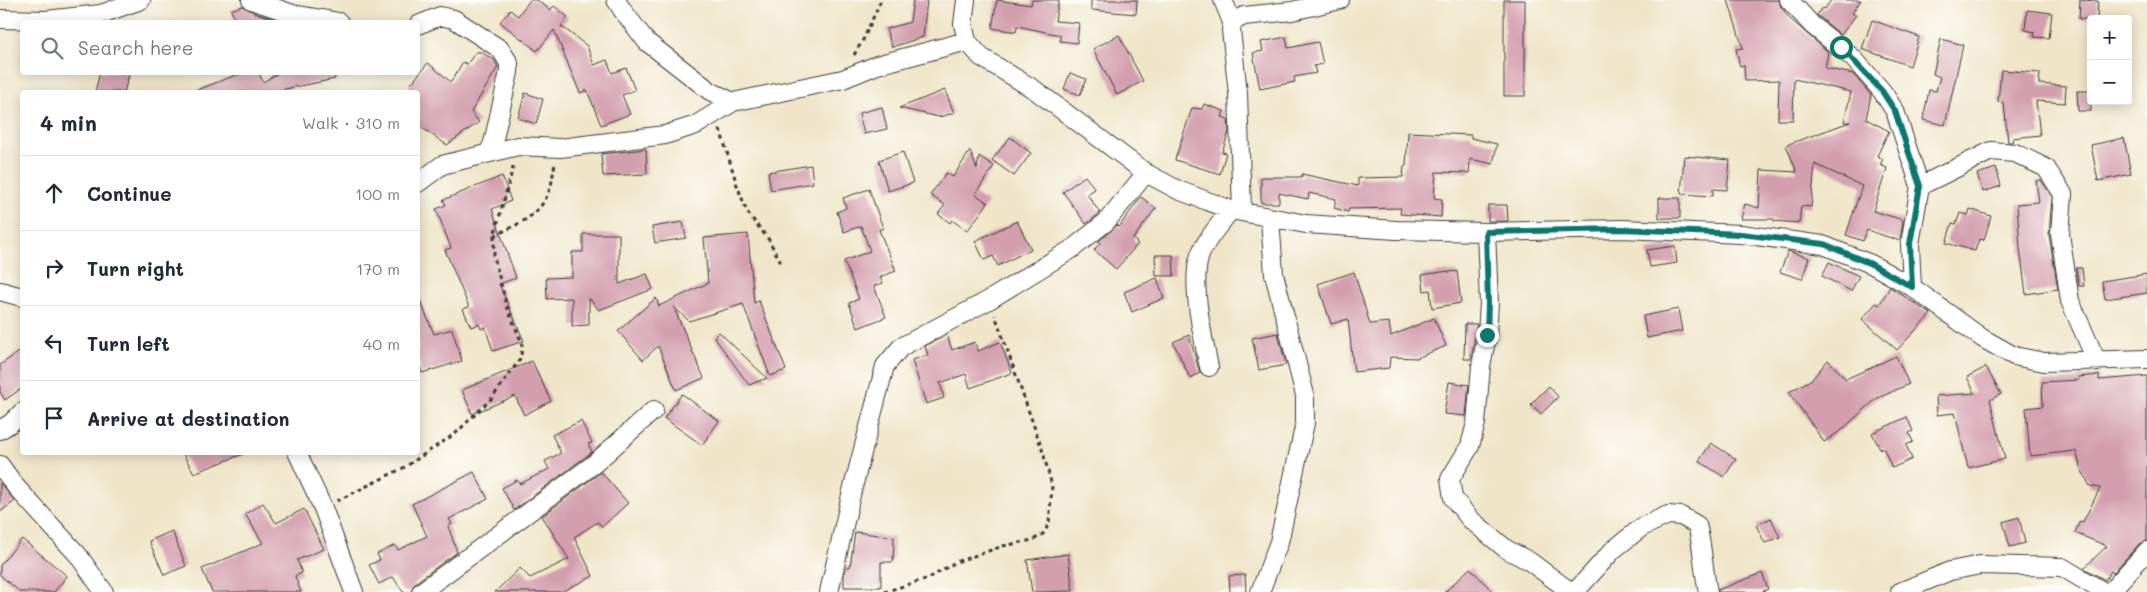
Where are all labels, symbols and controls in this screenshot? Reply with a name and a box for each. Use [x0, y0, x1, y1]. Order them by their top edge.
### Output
map controls [2087, 15, 2132, 105]
button: + [2087, 15, 2132, 60]
search box [20, 20, 420, 75]
icon: search [38, 34, 66, 62]
text: Search here [78, 35, 194, 60]
route start [1830, 36, 1853, 59]
button: − [2087, 60, 2132, 105]
text: 4 min [40, 109, 97, 136]
text: Walk · 310 m [302, 112, 400, 133]
icon: ahead [40, 179, 68, 207]
text: Continue [87, 181, 172, 206]
text: 100 m [355, 183, 400, 204]
icon: right [40, 254, 68, 282]
text: Turn right [87, 256, 184, 281]
text: 170 m [356, 258, 400, 279]
route end [1476, 324, 1499, 347]
icon: left [40, 329, 68, 357]
text: Turn left [87, 331, 170, 356]
text: 40 m [363, 333, 400, 354]
icon: arrive [40, 404, 68, 432]
text: Arrive at destination [87, 406, 290, 431]

